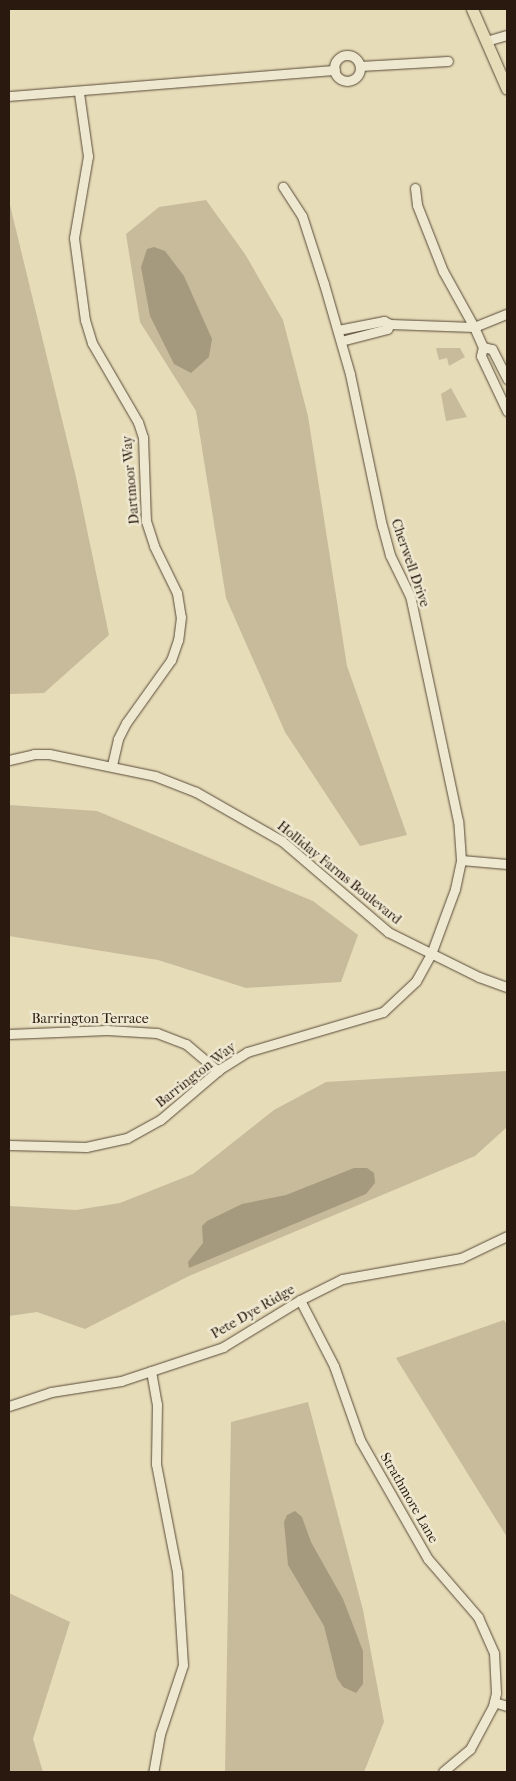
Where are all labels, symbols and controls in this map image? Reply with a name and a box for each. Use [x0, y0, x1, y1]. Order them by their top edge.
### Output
street label: Dartmoor Way [119, 435, 143, 525]
street label: Cherwell Drive [387, 517, 433, 609]
street label: Holliday Farms Boulevard [273, 818, 405, 928]
street label: Barrington Terrace [31, 1011, 149, 1027]
street label: Barrington Way [153, 1039, 239, 1111]
street label: Pete Dye Ridge [208, 1281, 298, 1343]
street label: Strathmore Lane [376, 1450, 442, 1546]

